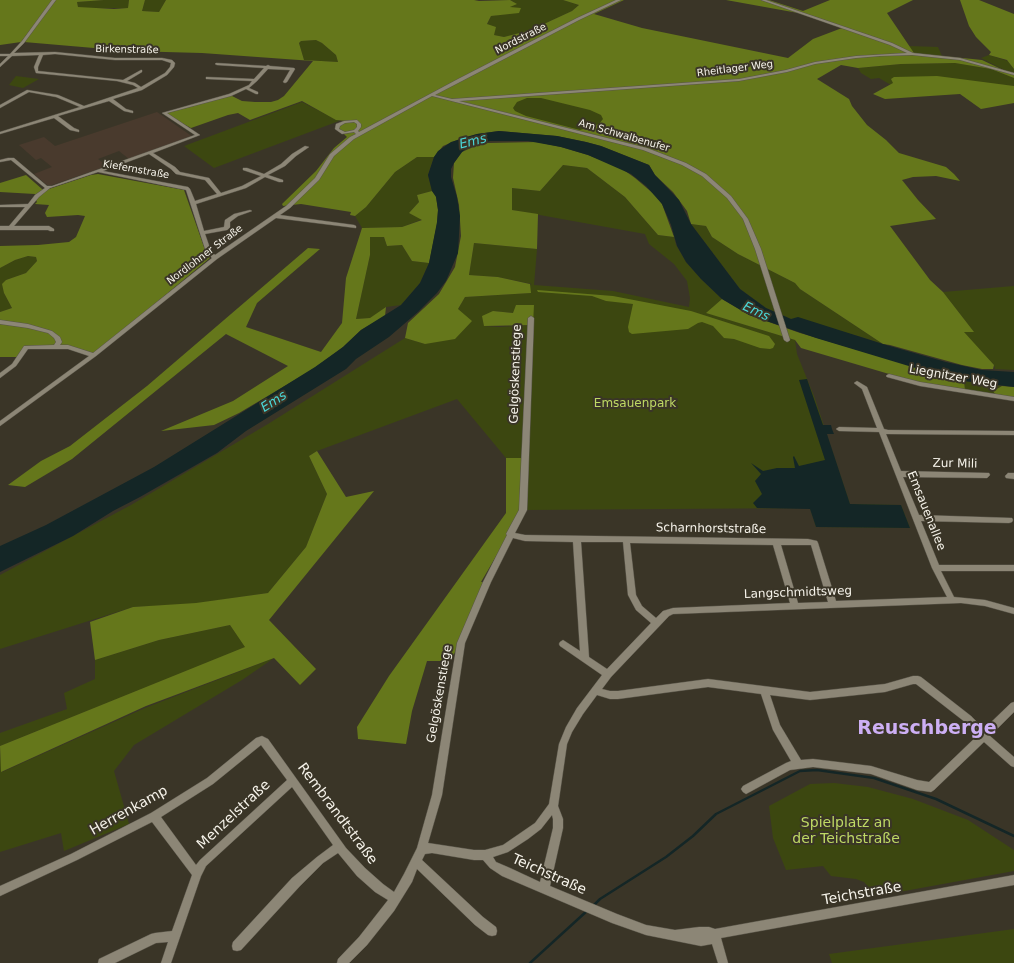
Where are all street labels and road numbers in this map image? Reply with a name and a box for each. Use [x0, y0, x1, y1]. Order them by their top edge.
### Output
street label: Nordstraße [493, 21, 549, 57]
street label: Birkenstraße [95, 43, 159, 57]
street label: Rheitlager Weg [696, 58, 774, 80]
street label: Am Schwalbenufer [577, 117, 671, 155]
street label: Kiefernstraße [102, 158, 170, 182]
street label: Nordlohner Straße [165, 223, 245, 287]
street label: Gelgöskenstiege [507, 324, 525, 424]
street label: Liegnitzer Weg [908, 362, 998, 392]
street label: Zur Mili [932, 456, 978, 472]
street label: Emsauenallee [904, 469, 948, 553]
street label: Scharnhorststraße [656, 521, 766, 537]
street label: Langschmidtsweg [744, 584, 852, 602]
street label: Gelgöskenstiege [424, 644, 456, 744]
street label: Rembrandtstraße [293, 760, 381, 868]
street label: Menzelstraße [194, 777, 274, 853]
street label: Herrenkamp [87, 783, 171, 839]
street label: Teichstraße [509, 851, 589, 899]
street label: Teichstraße [821, 879, 903, 909]

